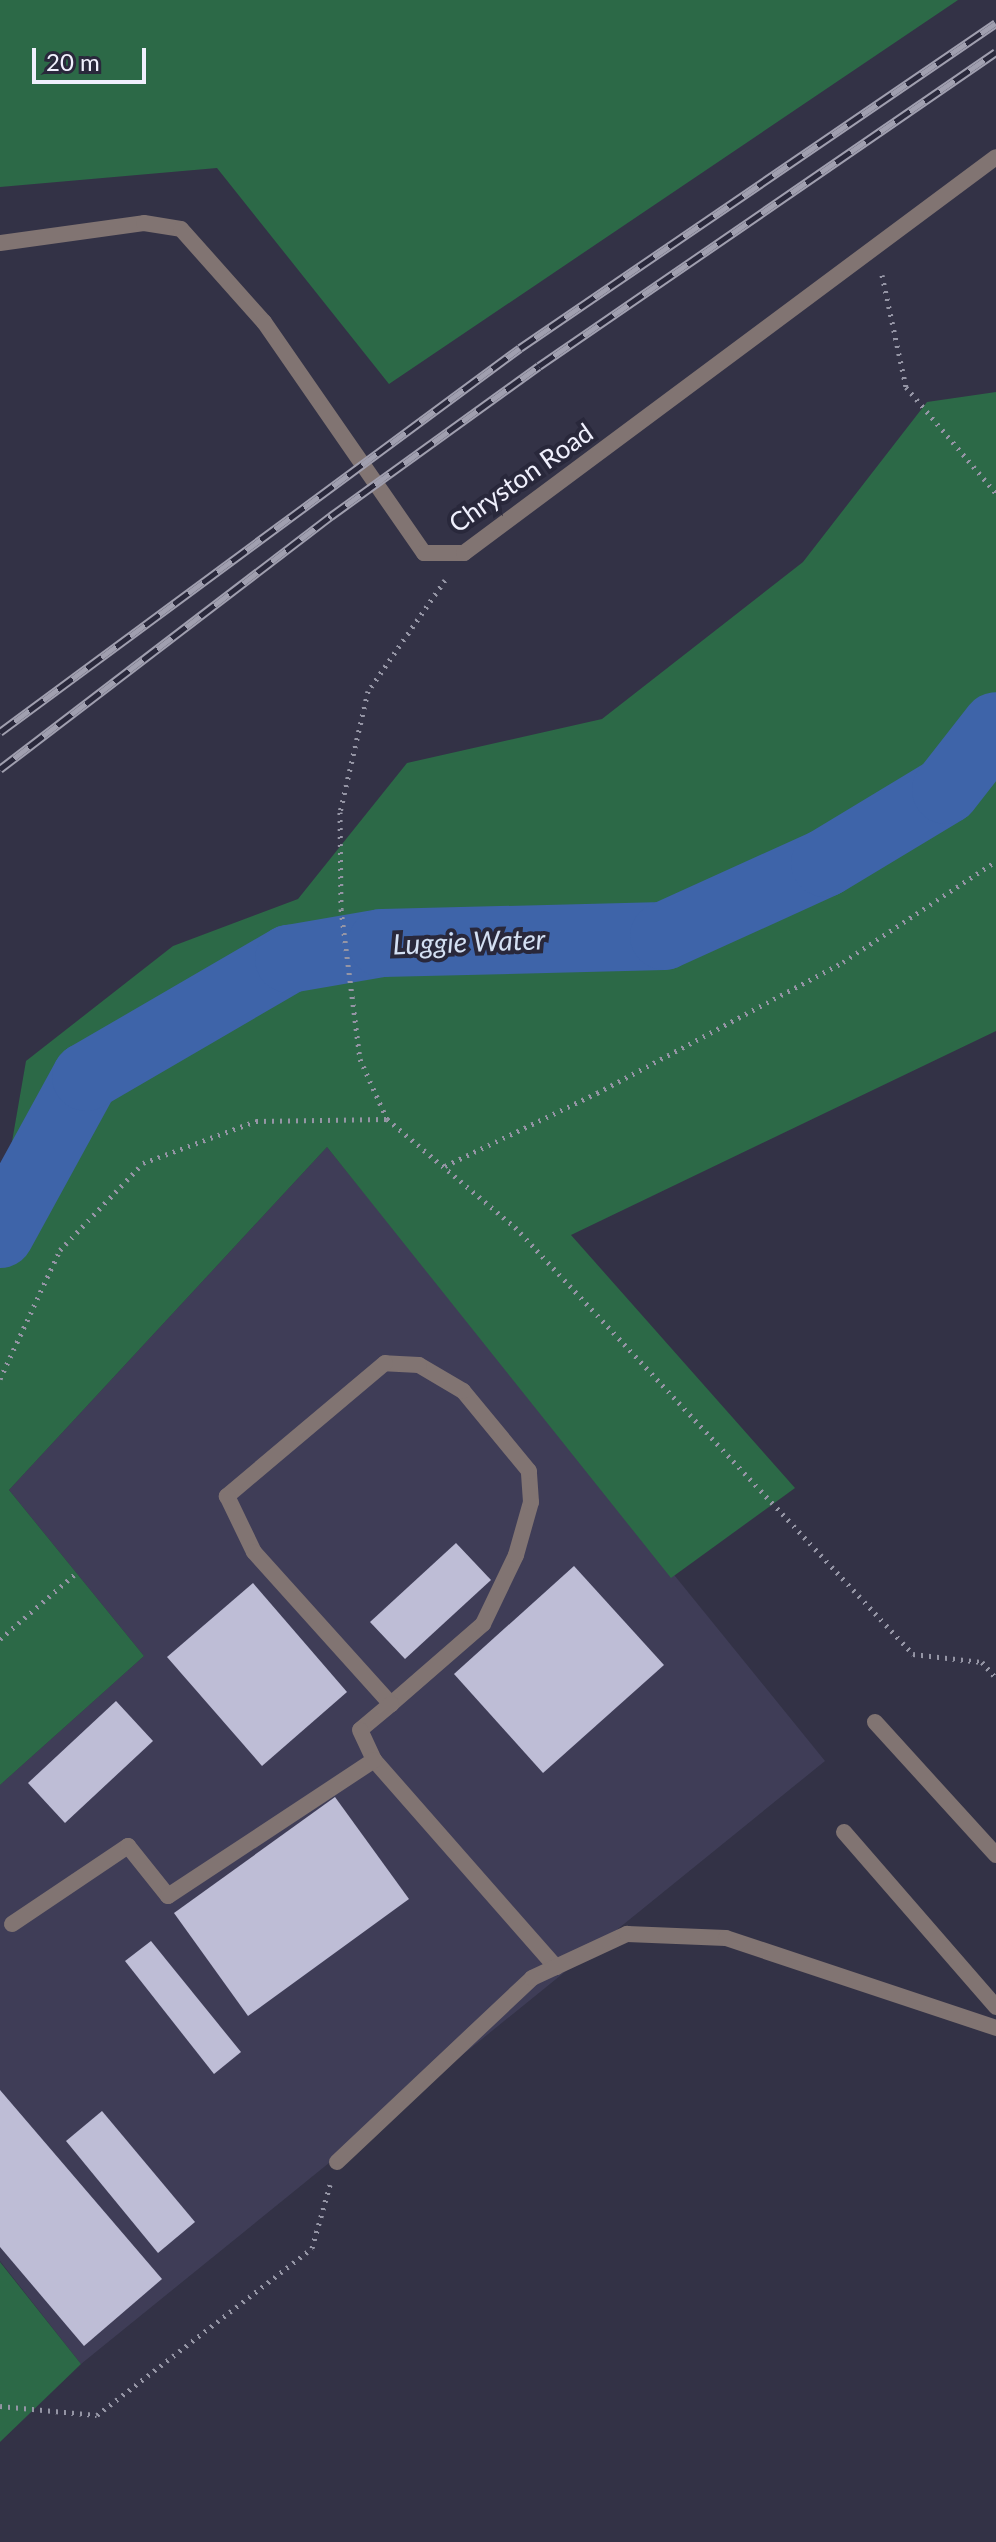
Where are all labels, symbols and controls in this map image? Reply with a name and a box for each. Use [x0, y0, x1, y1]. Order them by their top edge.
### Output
scale bar [36, 32, 150, 82]
text: 20 m [46, 47, 100, 76]
street label: Chryston Road [443, 417, 599, 539]
water label: Luggie Water [392, 922, 546, 960]

